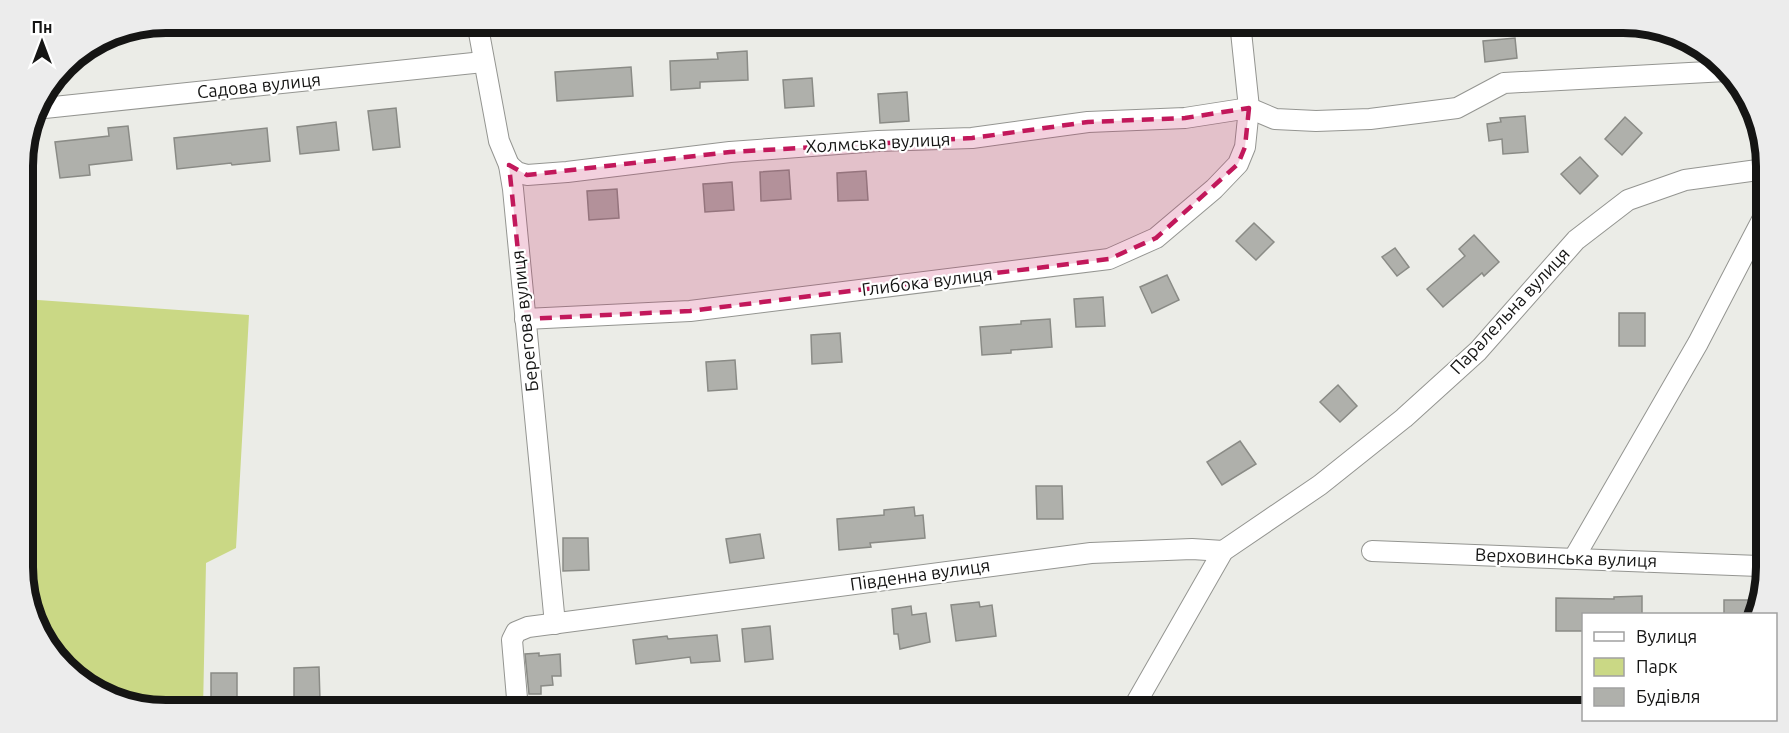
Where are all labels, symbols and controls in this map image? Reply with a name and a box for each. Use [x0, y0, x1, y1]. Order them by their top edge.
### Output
north arrow [12, 12, 72, 72]
text: Пн [32, 18, 52, 36]
street label: Садова вулиця [196, 69, 322, 101]
street label: Холмська вулиця [805, 128, 951, 156]
street label: Паралельна вулиця [1446, 243, 1573, 378]
street label: Берегова вулиця [507, 249, 541, 393]
street label: Глибока вулиця [860, 263, 993, 299]
street label: Верховинська вулиця [1475, 544, 1657, 570]
street label: Південна вулиця [849, 554, 991, 594]
legend [1582, 613, 1777, 721]
text: Вулиця [1636, 626, 1697, 646]
text: Парк [1636, 656, 1677, 676]
text: Будівля [1636, 686, 1701, 706]

